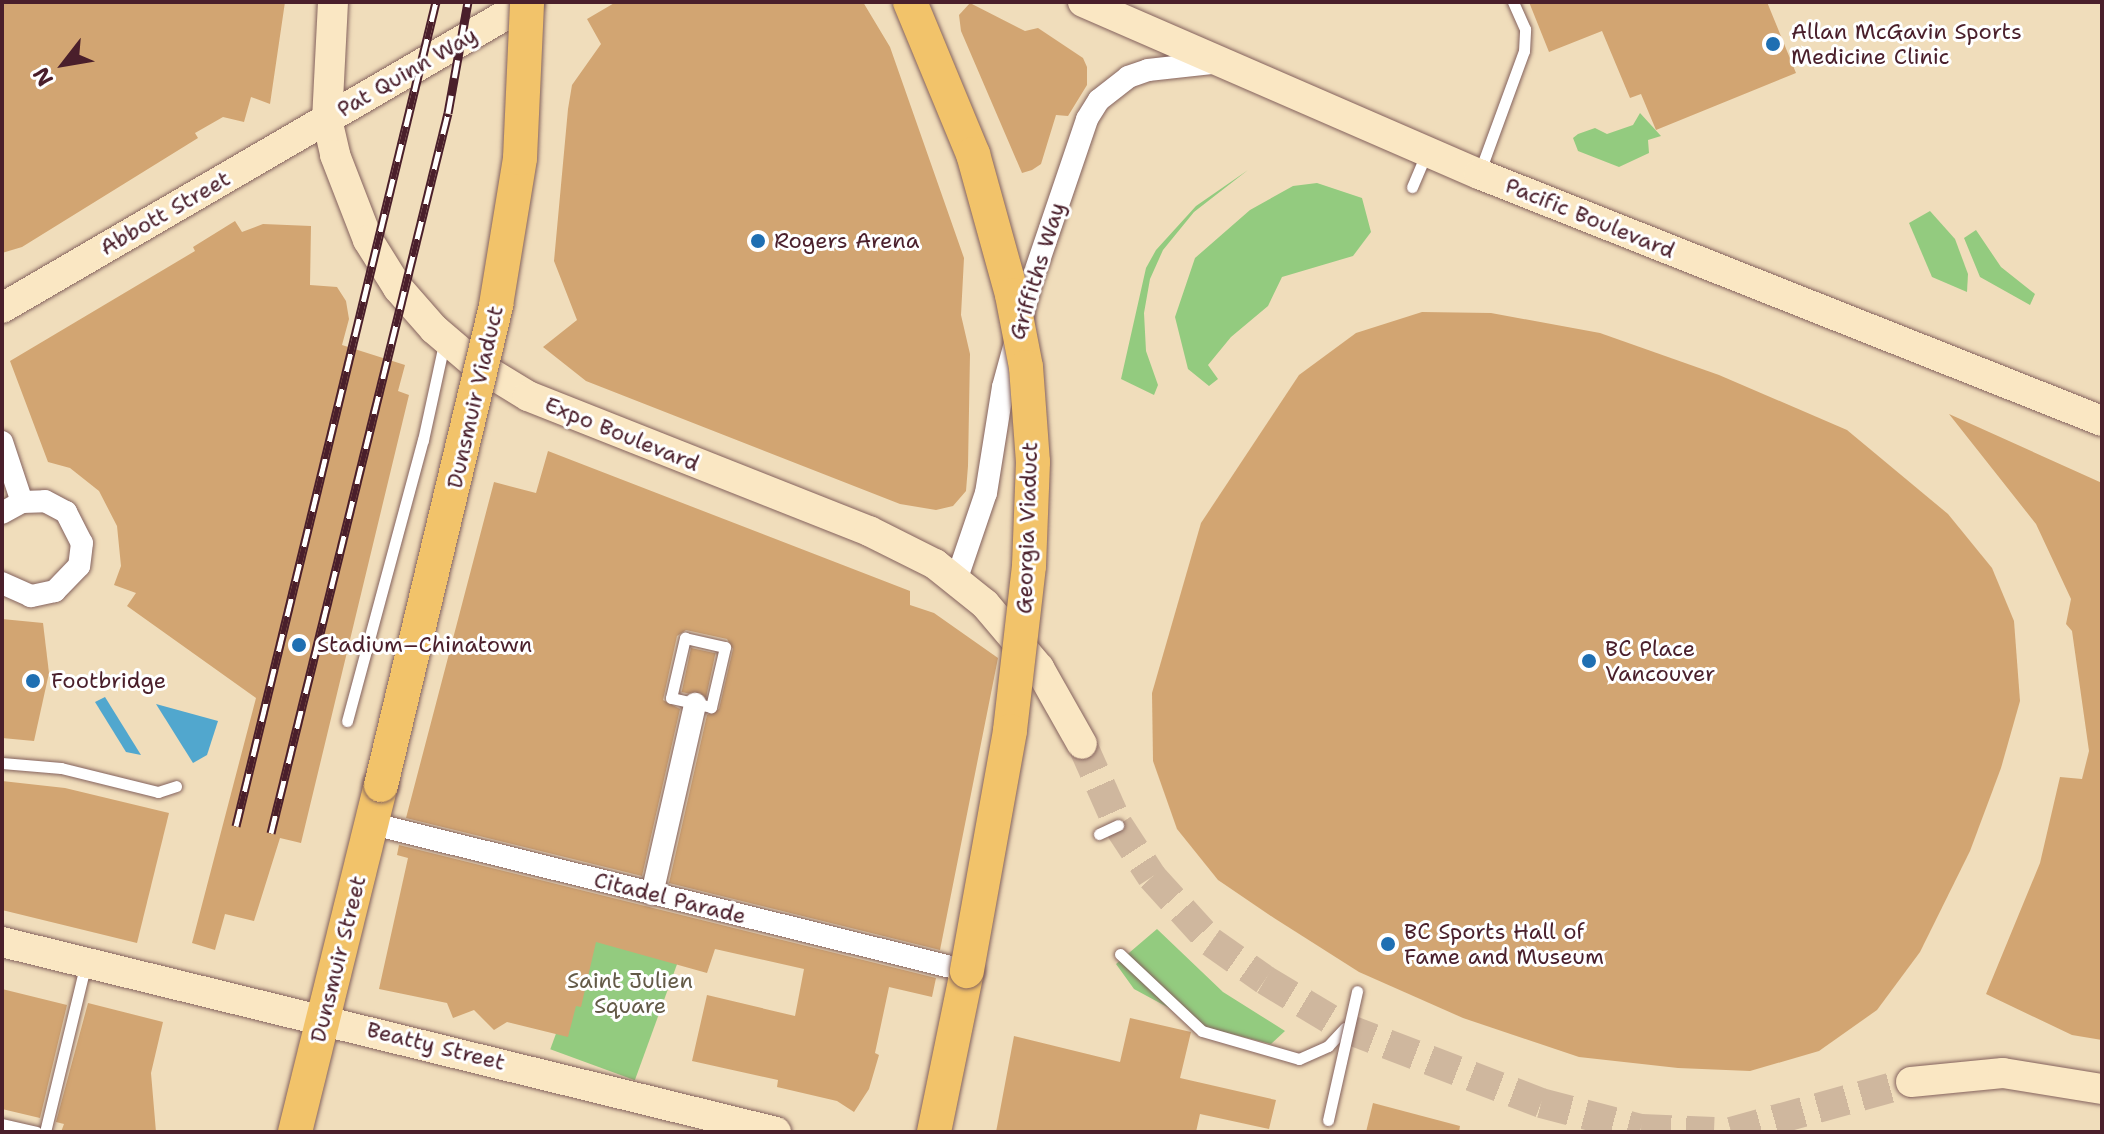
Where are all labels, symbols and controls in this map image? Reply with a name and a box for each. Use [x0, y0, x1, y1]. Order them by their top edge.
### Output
place label: Allan McGavin Sports Medicine Clinic [1791, 18, 2022, 70]
street label: Pat Quinn Way [332, 21, 482, 123]
north arrow [24, 24, 104, 104]
marker: Allan McGavin Sports Medicine Clinic [1762, 33, 1784, 55]
text: N [26, 62, 60, 92]
street label: Abbott Street [95, 165, 235, 261]
street label: Pacific Boulevard [1501, 172, 1679, 264]
street label: Griffiths Way [1004, 199, 1070, 343]
place label: Rogers Arena [774, 228, 919, 254]
marker: Rogers Arena [749, 232, 767, 250]
street label: Dunsmuir Viaduct [441, 303, 509, 491]
street label: Expo Boulevard [541, 391, 703, 477]
street label: Georgia Viaduct [1011, 441, 1043, 615]
place label: Stadium–Chinatown [317, 632, 532, 658]
marker: Stadium–Chinatown [288, 634, 310, 656]
place label: BC Place Vancouver [1605, 635, 1715, 686]
marker: BC Place Vancouver [1580, 652, 1598, 670]
place label: Footbridge [51, 668, 166, 694]
marker: Footbridge [22, 670, 44, 692]
street label: Citadel Parade [591, 866, 749, 930]
street label: Dunsmuir Street [305, 873, 371, 1045]
place label: BC Sports Hall of Fame and Museum [1404, 918, 1604, 970]
marker: BC Sports Hall of Fame and Museum [1379, 935, 1397, 953]
park label: Saint Julien Square [567, 967, 693, 1018]
street label: Beatty Street [364, 1016, 508, 1076]

